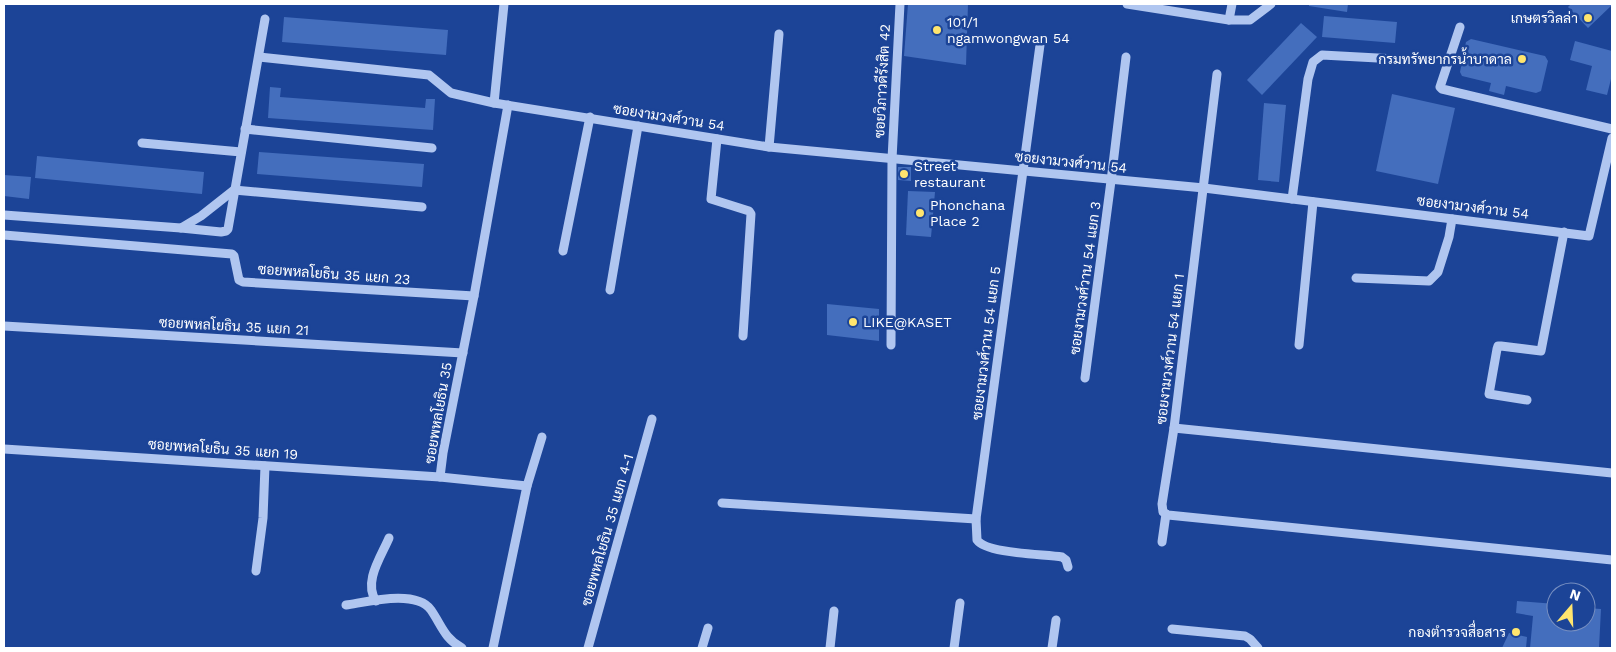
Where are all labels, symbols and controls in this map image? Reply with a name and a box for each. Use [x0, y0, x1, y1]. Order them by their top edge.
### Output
place label: เกษตรวิลล่า [1511, 10, 1578, 26]
marker: เกษตรวิลล่า [1582, 12, 1594, 24]
place label: 101/1 ngamwongwan 54 [947, 14, 1070, 46]
street label: ซอยวิภาวดีรังสิต 42 [870, 24, 893, 138]
marker: 101/1 ngamwongwan 54 [931, 24, 943, 36]
place label: กรมทรัพยากรน้ำบาดาล [1378, 47, 1512, 67]
marker: กรมทรัพยากรน้ำบาดาล [1516, 53, 1528, 65]
street label: ซอยงามวงศ์วาน 54 [612, 99, 726, 134]
street label: ซอยงามวงศ์วาน 54 [1014, 147, 1128, 176]
place label: Street restaurant [914, 158, 985, 190]
marker: Street restaurant [898, 168, 910, 180]
street label: ซอยงามวงศ์วาน 54 [1416, 191, 1530, 222]
place label: Phonchana Place 2 [930, 197, 1005, 229]
street label: ซอยงามวงศ์วาน 54 แยก 3 [1065, 200, 1104, 356]
marker: Phonchana Place 2 [914, 207, 926, 219]
street label: ซอยพหลโยธิน 35 แยก 23 [257, 261, 411, 287]
street label: ซอยงามวงศ์วาน 54 แยก 5 [968, 265, 1003, 421]
street label: ซอยงามวงศ์วาน 54 แยก 1 [1152, 273, 1187, 425]
street label: ซอยพหลโยธิน 35 แยก 21 [159, 314, 309, 338]
place label: LIKE@KASET [863, 314, 952, 330]
marker: LIKE@KASET [847, 316, 859, 328]
street label: ซอยพหลโยธิน 35 [421, 361, 455, 465]
street label: ซอยพหลโยธิน 35 แยก 19 [147, 436, 299, 462]
street label: ซอยพหลโยธิน 35 แยก 4-1 [578, 452, 636, 608]
north arrow [1546, 582, 1596, 632]
text: N [1568, 585, 1583, 604]
place label: กองตำรวจสื่อสาร [1408, 620, 1506, 640]
marker: กองตำรวจสื่อสาร [1510, 626, 1522, 638]

